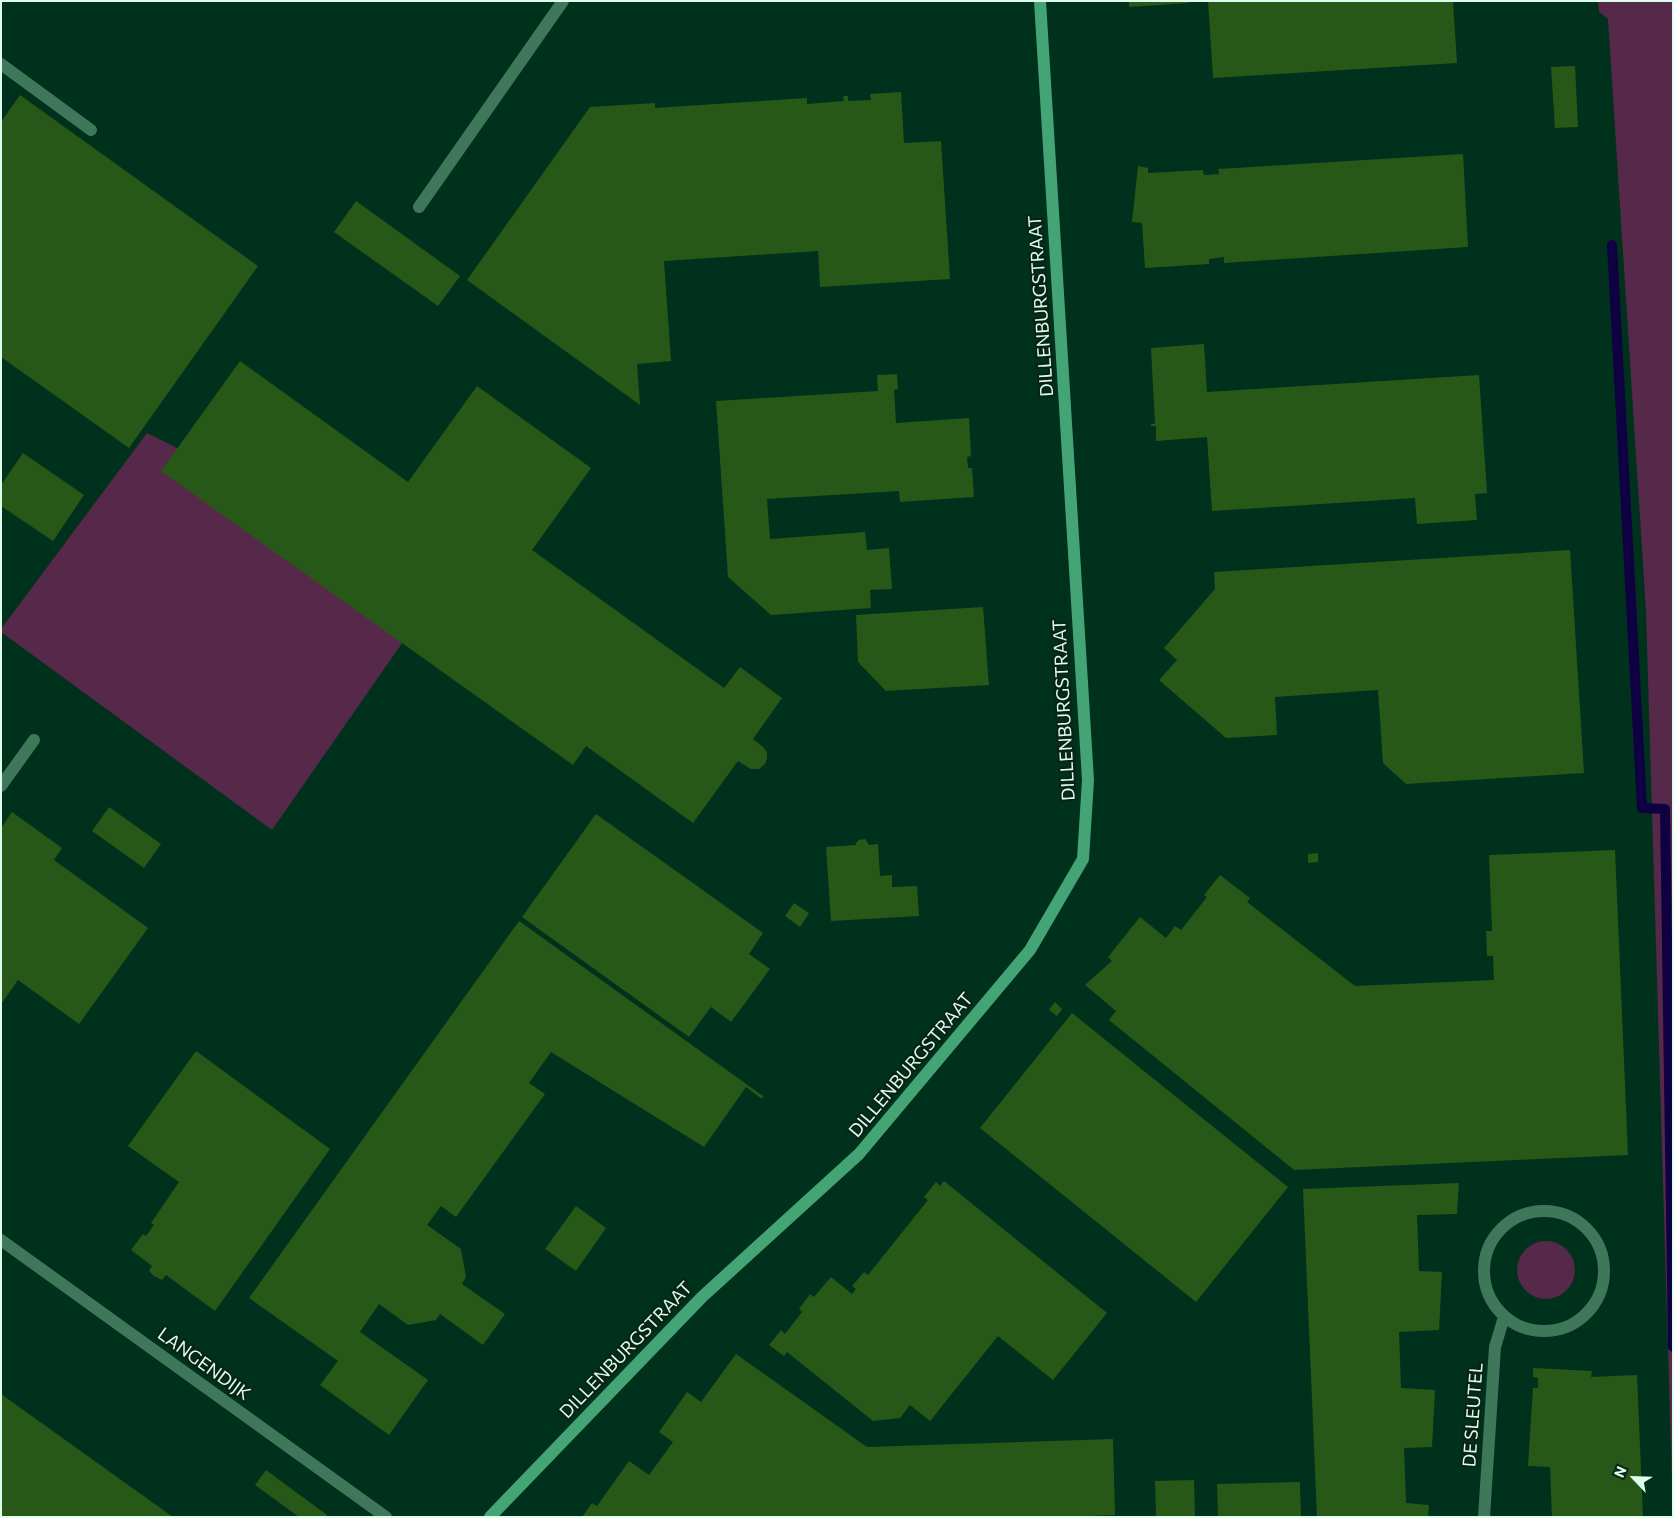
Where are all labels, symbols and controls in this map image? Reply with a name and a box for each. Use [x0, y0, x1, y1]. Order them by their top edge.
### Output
street label: DILLENBURGSTRAAT [1024, 215, 1058, 397]
street label: DILLENBURGSTRAAT [1048, 619, 1080, 801]
street label: DILLENBURGSTRAAT [844, 988, 978, 1142]
street label: DILLENBURGSTRAAT [555, 1277, 697, 1423]
street label: LANGENDIJK [153, 1323, 255, 1405]
street label: DE SLEUTEL [1459, 1362, 1487, 1468]
north arrow [1609, 1453, 1659, 1503]
text: N [1610, 1463, 1630, 1480]

